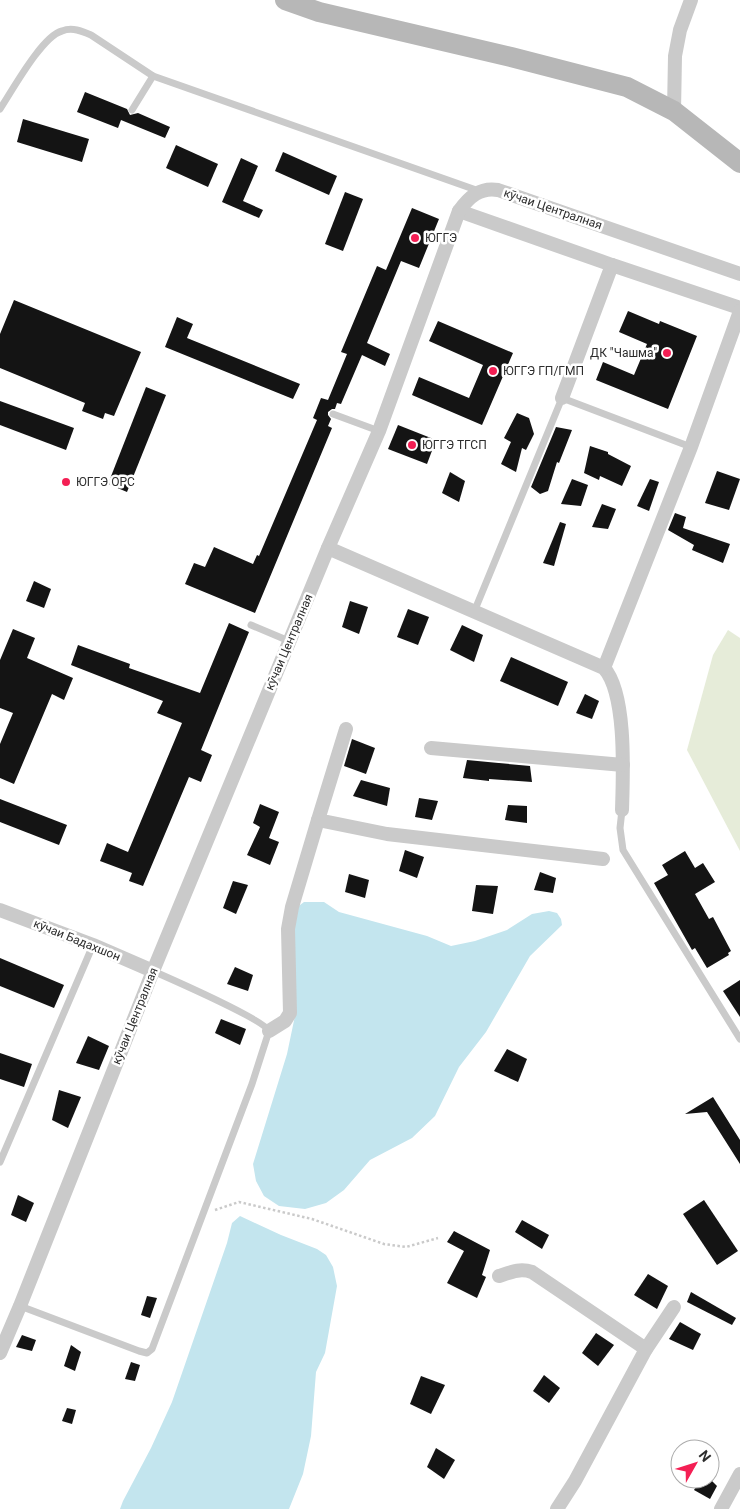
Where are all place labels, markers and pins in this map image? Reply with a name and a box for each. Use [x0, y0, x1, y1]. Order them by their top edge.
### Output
place label: ЮГГЭ [425, 231, 457, 245]
marker: ЮГГЭ [409, 232, 421, 244]
place label: ДК "Чашма" [590, 346, 657, 360]
marker: ДК "Чашма" [661, 347, 673, 359]
place label: ЮГГЭ ГП/ГМП [503, 364, 584, 378]
marker: ЮГГЭ ГП/ГМП [487, 365, 499, 377]
place label: ЮГГЭ ТГСП [422, 438, 487, 452]
marker: ЮГГЭ ТГСП [406, 439, 418, 451]
place label: ЮГГЭ ОРС [76, 475, 135, 489]
marker: ЮГГЭ ОРС [60, 476, 72, 488]

